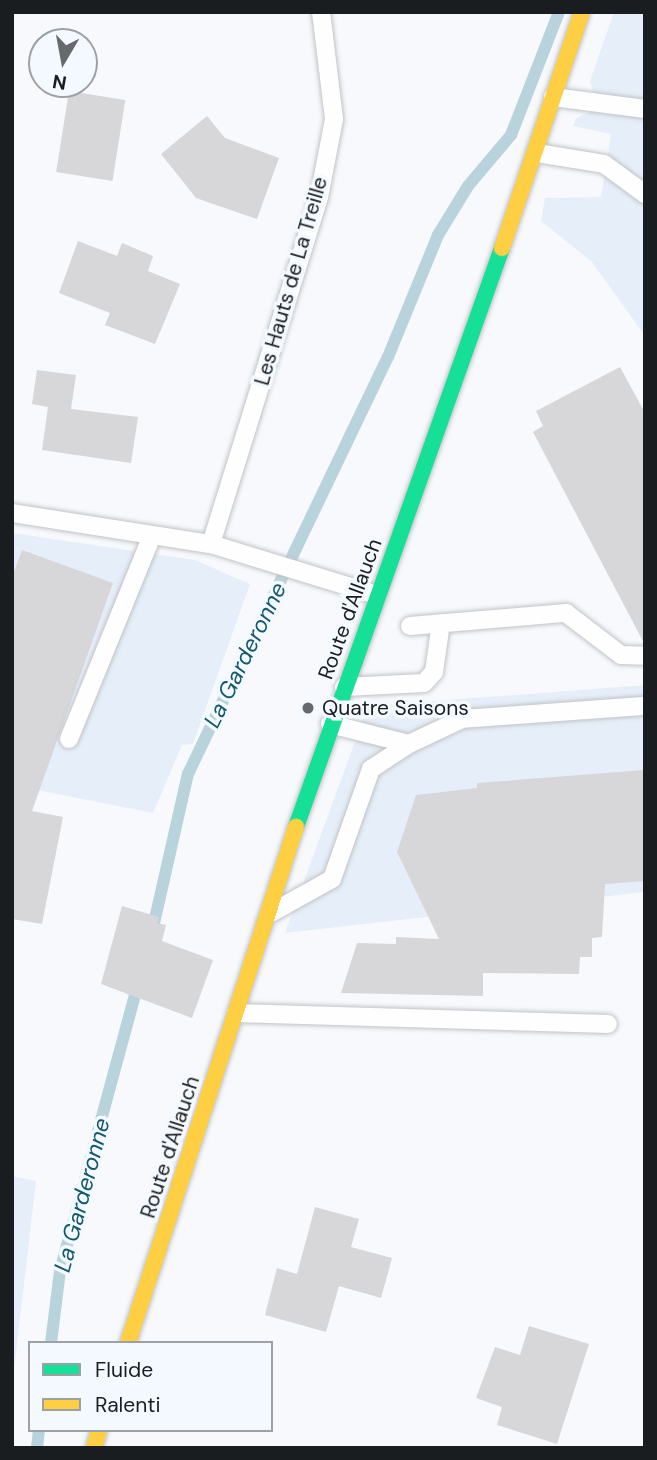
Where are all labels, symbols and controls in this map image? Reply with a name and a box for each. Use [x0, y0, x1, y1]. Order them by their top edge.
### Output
north arrow [28, 28, 98, 98]
text: N [51, 69, 69, 96]
street label: Les Hauts de La Treille [249, 174, 333, 388]
street label: Route d'Allauch [313, 535, 387, 683]
water label: La Garderonne [198, 578, 292, 732]
place label: Quatre Saisons [322, 695, 469, 721]
marker: Quatre Saisons [300, 700, 316, 716]
street label: Route d'Allauch [135, 1073, 205, 1221]
water label: La Garderonne [48, 1115, 116, 1275]
legend [28, 1341, 273, 1432]
text: Fluide [95, 1356, 153, 1384]
text: Ralenti [95, 1391, 161, 1419]

